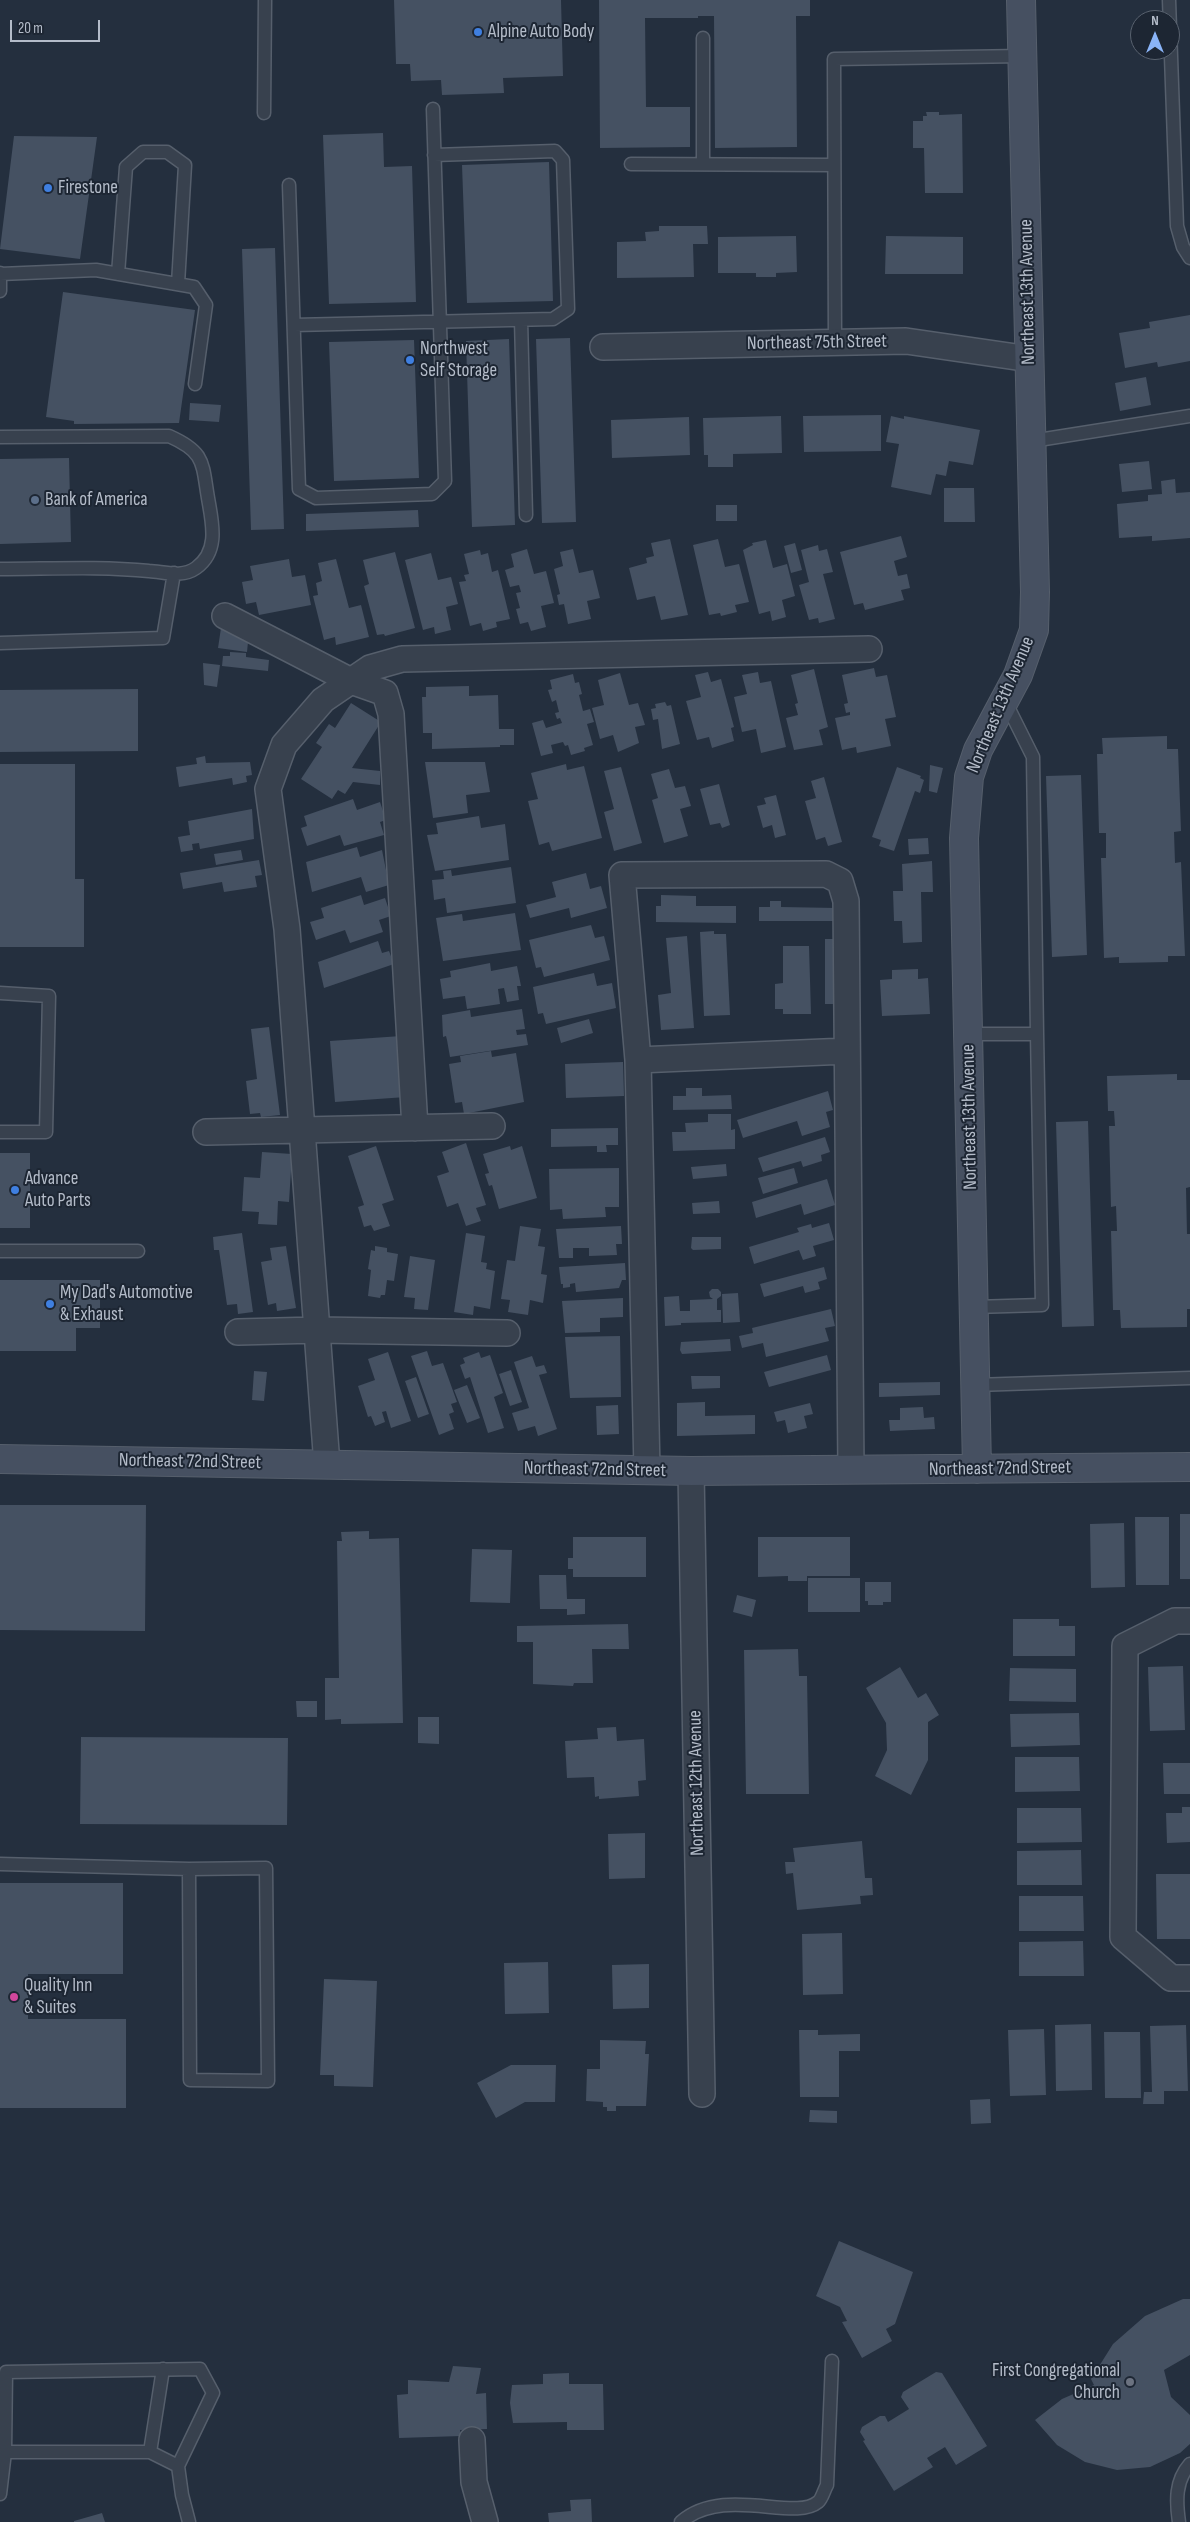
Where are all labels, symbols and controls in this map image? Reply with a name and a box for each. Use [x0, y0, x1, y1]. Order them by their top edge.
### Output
scale bar [12, 10, 102, 42]
north arrow [1130, 10, 1180, 60]
text: N [1151, 12, 1159, 29]
text: 20 m [18, 19, 43, 38]
place label: Alpine Auto Body [488, 21, 594, 43]
marker: Alpine Auto Body [472, 26, 484, 38]
place label: Firestone [58, 177, 118, 199]
marker: Firestone [42, 182, 54, 194]
street label: Northeast 13th Avenue [1015, 219, 1041, 365]
street label: Northeast 75th Street [747, 330, 887, 356]
place label: Northwest Self Storage [420, 338, 497, 382]
marker: Northwest Self Storage [404, 354, 416, 366]
place label: Bank of America [45, 489, 148, 511]
marker: Bank of America [29, 494, 41, 506]
street label: Northeast 13th Avenue [962, 633, 1040, 777]
street label: Northeast 13th Avenue [957, 1044, 983, 1190]
place label: Advance Auto Parts [25, 1168, 91, 1212]
marker: Advance Auto Parts [9, 1184, 21, 1196]
place label: My Dad's Automotive & Exhaust [60, 1282, 193, 1326]
marker: My Dad's Automotive & Exhaust [44, 1298, 56, 1310]
street label: Northeast 72nd Street [119, 1449, 261, 1475]
street label: Northeast 72nd Street [929, 1456, 1071, 1482]
street label: Northeast 72nd Street [524, 1457, 666, 1483]
street label: Northeast 12th Avenue [684, 1710, 710, 1856]
place label: Quality Inn & Suites [24, 1975, 92, 2019]
marker: Quality Inn & Suites [8, 1991, 20, 2003]
place label: First Congregational Church [992, 2360, 1120, 2404]
marker: First Congregational Church [1124, 2376, 1136, 2388]

